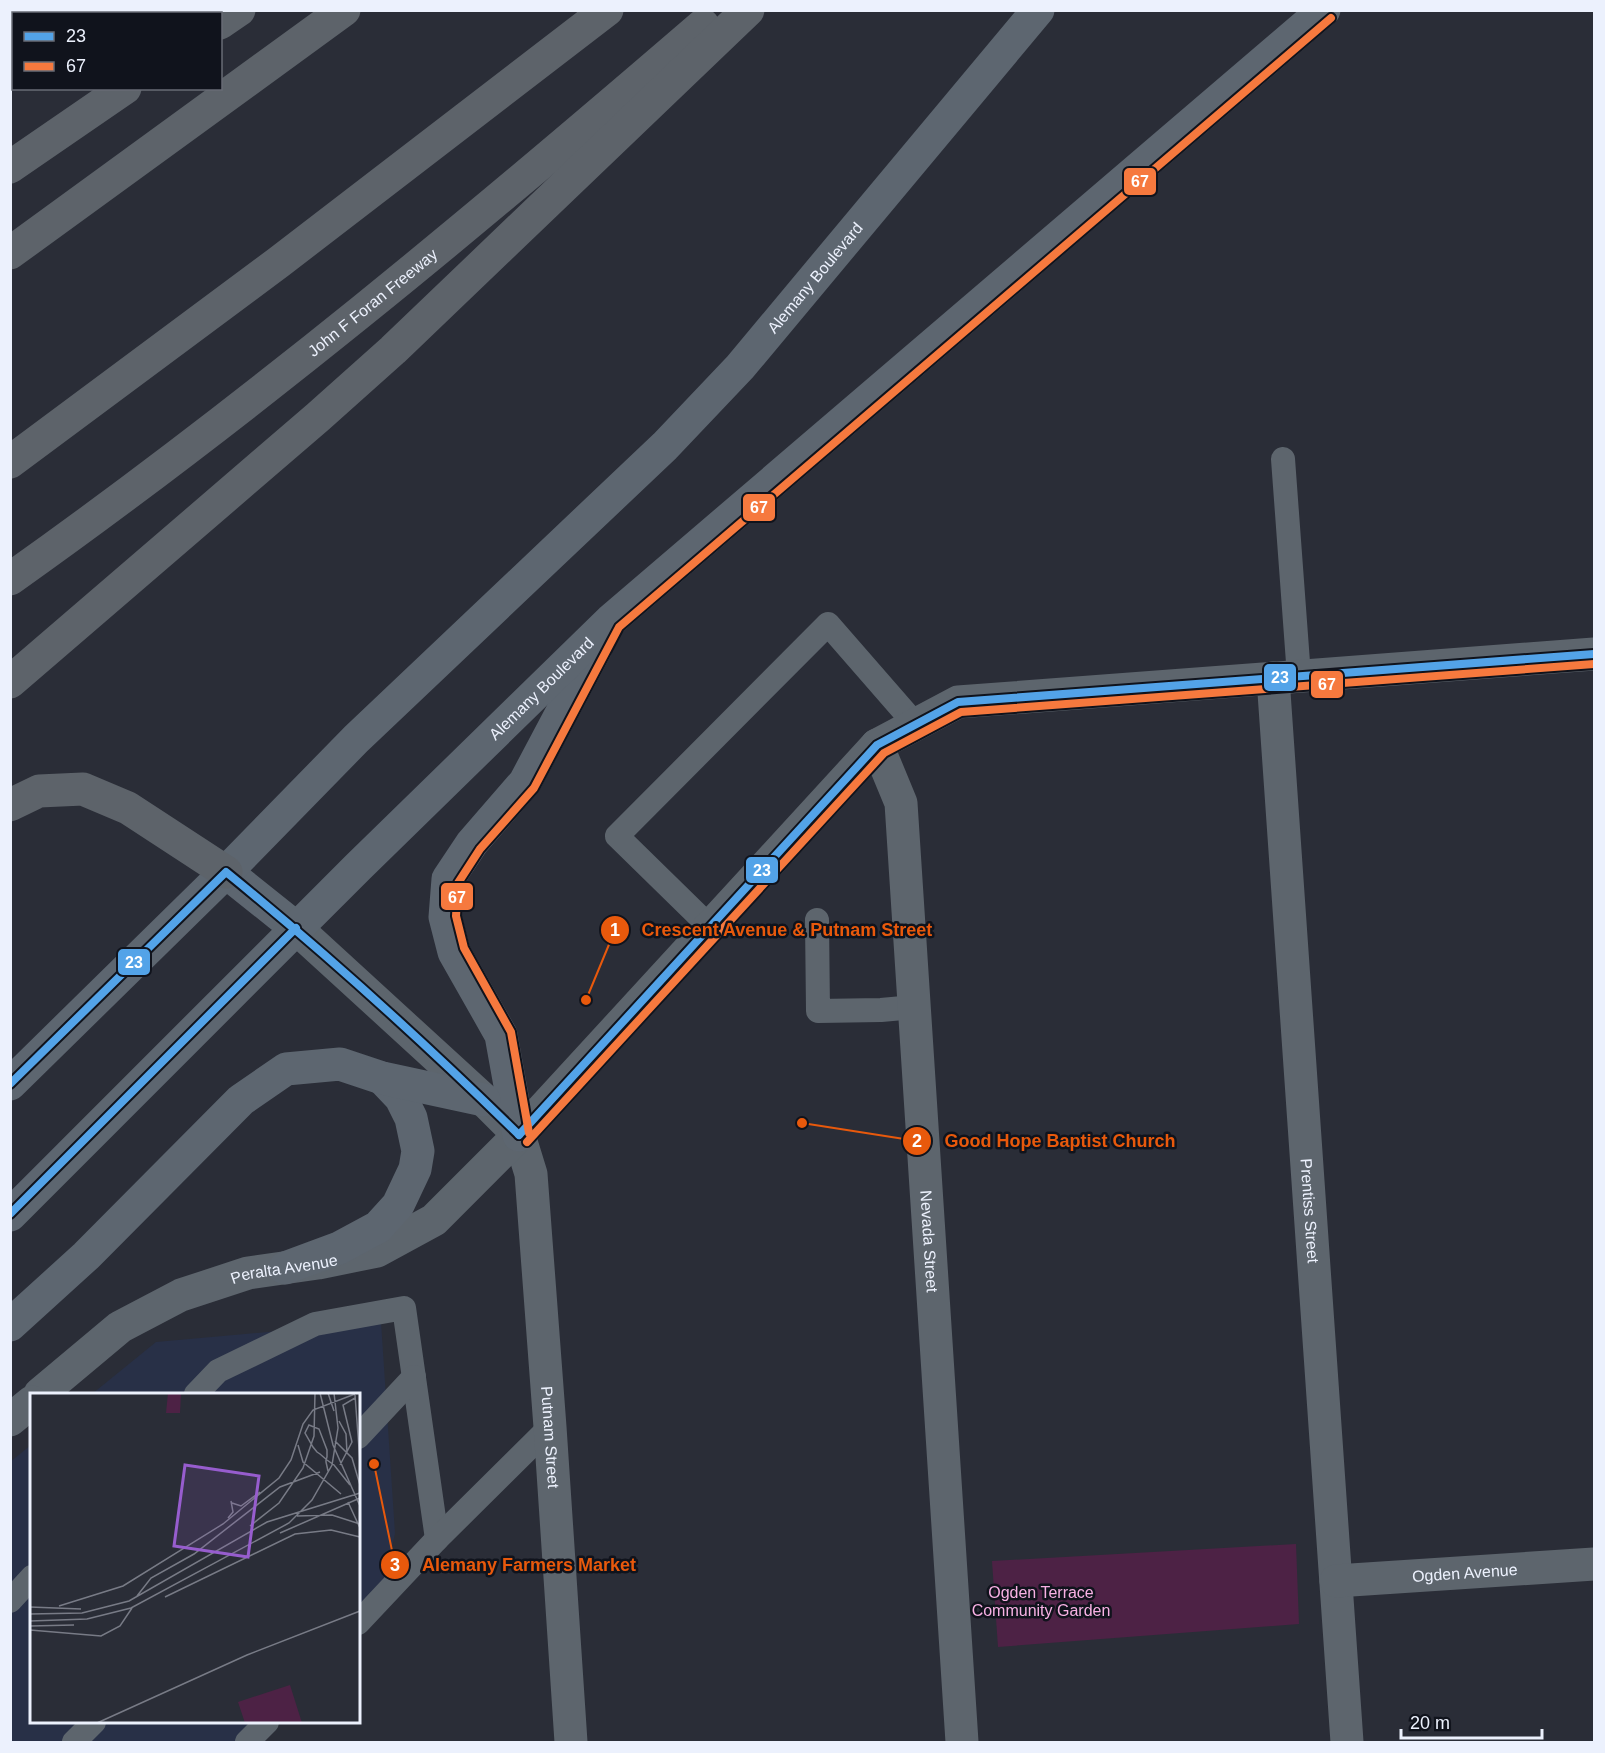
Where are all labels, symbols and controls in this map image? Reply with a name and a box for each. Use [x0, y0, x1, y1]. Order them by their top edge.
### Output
legend [12, 12, 222, 90]
text: 23 [66, 26, 86, 46]
text: 67 [66, 56, 86, 76]
line badge: 67 [1123, 167, 1157, 196]
text: 67 [1131, 173, 1149, 190]
street label: Alemany Boulevard [764, 219, 866, 336]
street label: John F Foran Freeway [304, 245, 440, 360]
line badge: 67 [742, 493, 776, 522]
text: 67 [750, 499, 768, 516]
street label: Alemany Boulevard [485, 634, 597, 743]
line badge: 23 [1263, 663, 1297, 692]
text: 23 [1271, 669, 1289, 686]
line badge: 67 [1310, 670, 1344, 699]
text: 67 [1318, 676, 1336, 693]
line badge: 23 [745, 856, 779, 884]
text: 23 [753, 862, 771, 879]
line badge: 67 [440, 882, 474, 911]
text: 67 [448, 889, 466, 906]
callout: Crescent Avenue & Putnam Street [600, 912, 945, 948]
text: 1 [610, 920, 620, 940]
text: Crescent Avenue & Putnam Street [642, 920, 932, 940]
line badge: 23 [117, 948, 151, 976]
text: 23 [125, 954, 143, 971]
callout: Good Hope Baptist Church [902, 1123, 1187, 1159]
text: 2 [912, 1131, 922, 1151]
text: Good Hope Baptist Church [945, 1131, 1176, 1151]
street label: Prentiss Street [1298, 1158, 1322, 1264]
street label: Nevada Street [918, 1190, 941, 1293]
street label: Peralta Avenue [228, 1251, 339, 1287]
street label: Putnam Street [538, 1385, 563, 1489]
inset map [30, 1393, 360, 1723]
callout: Alemany Farmers Market [380, 1547, 648, 1583]
text: 3 [390, 1555, 400, 1575]
text: Alemany Farmers Market [422, 1555, 636, 1575]
street label: Ogden Avenue [1411, 1561, 1518, 1584]
park label: Ogden Terrace Community Garden [972, 1584, 1110, 1619]
scale bar [1401, 1702, 1542, 1740]
text: 20 m [1410, 1713, 1450, 1733]

